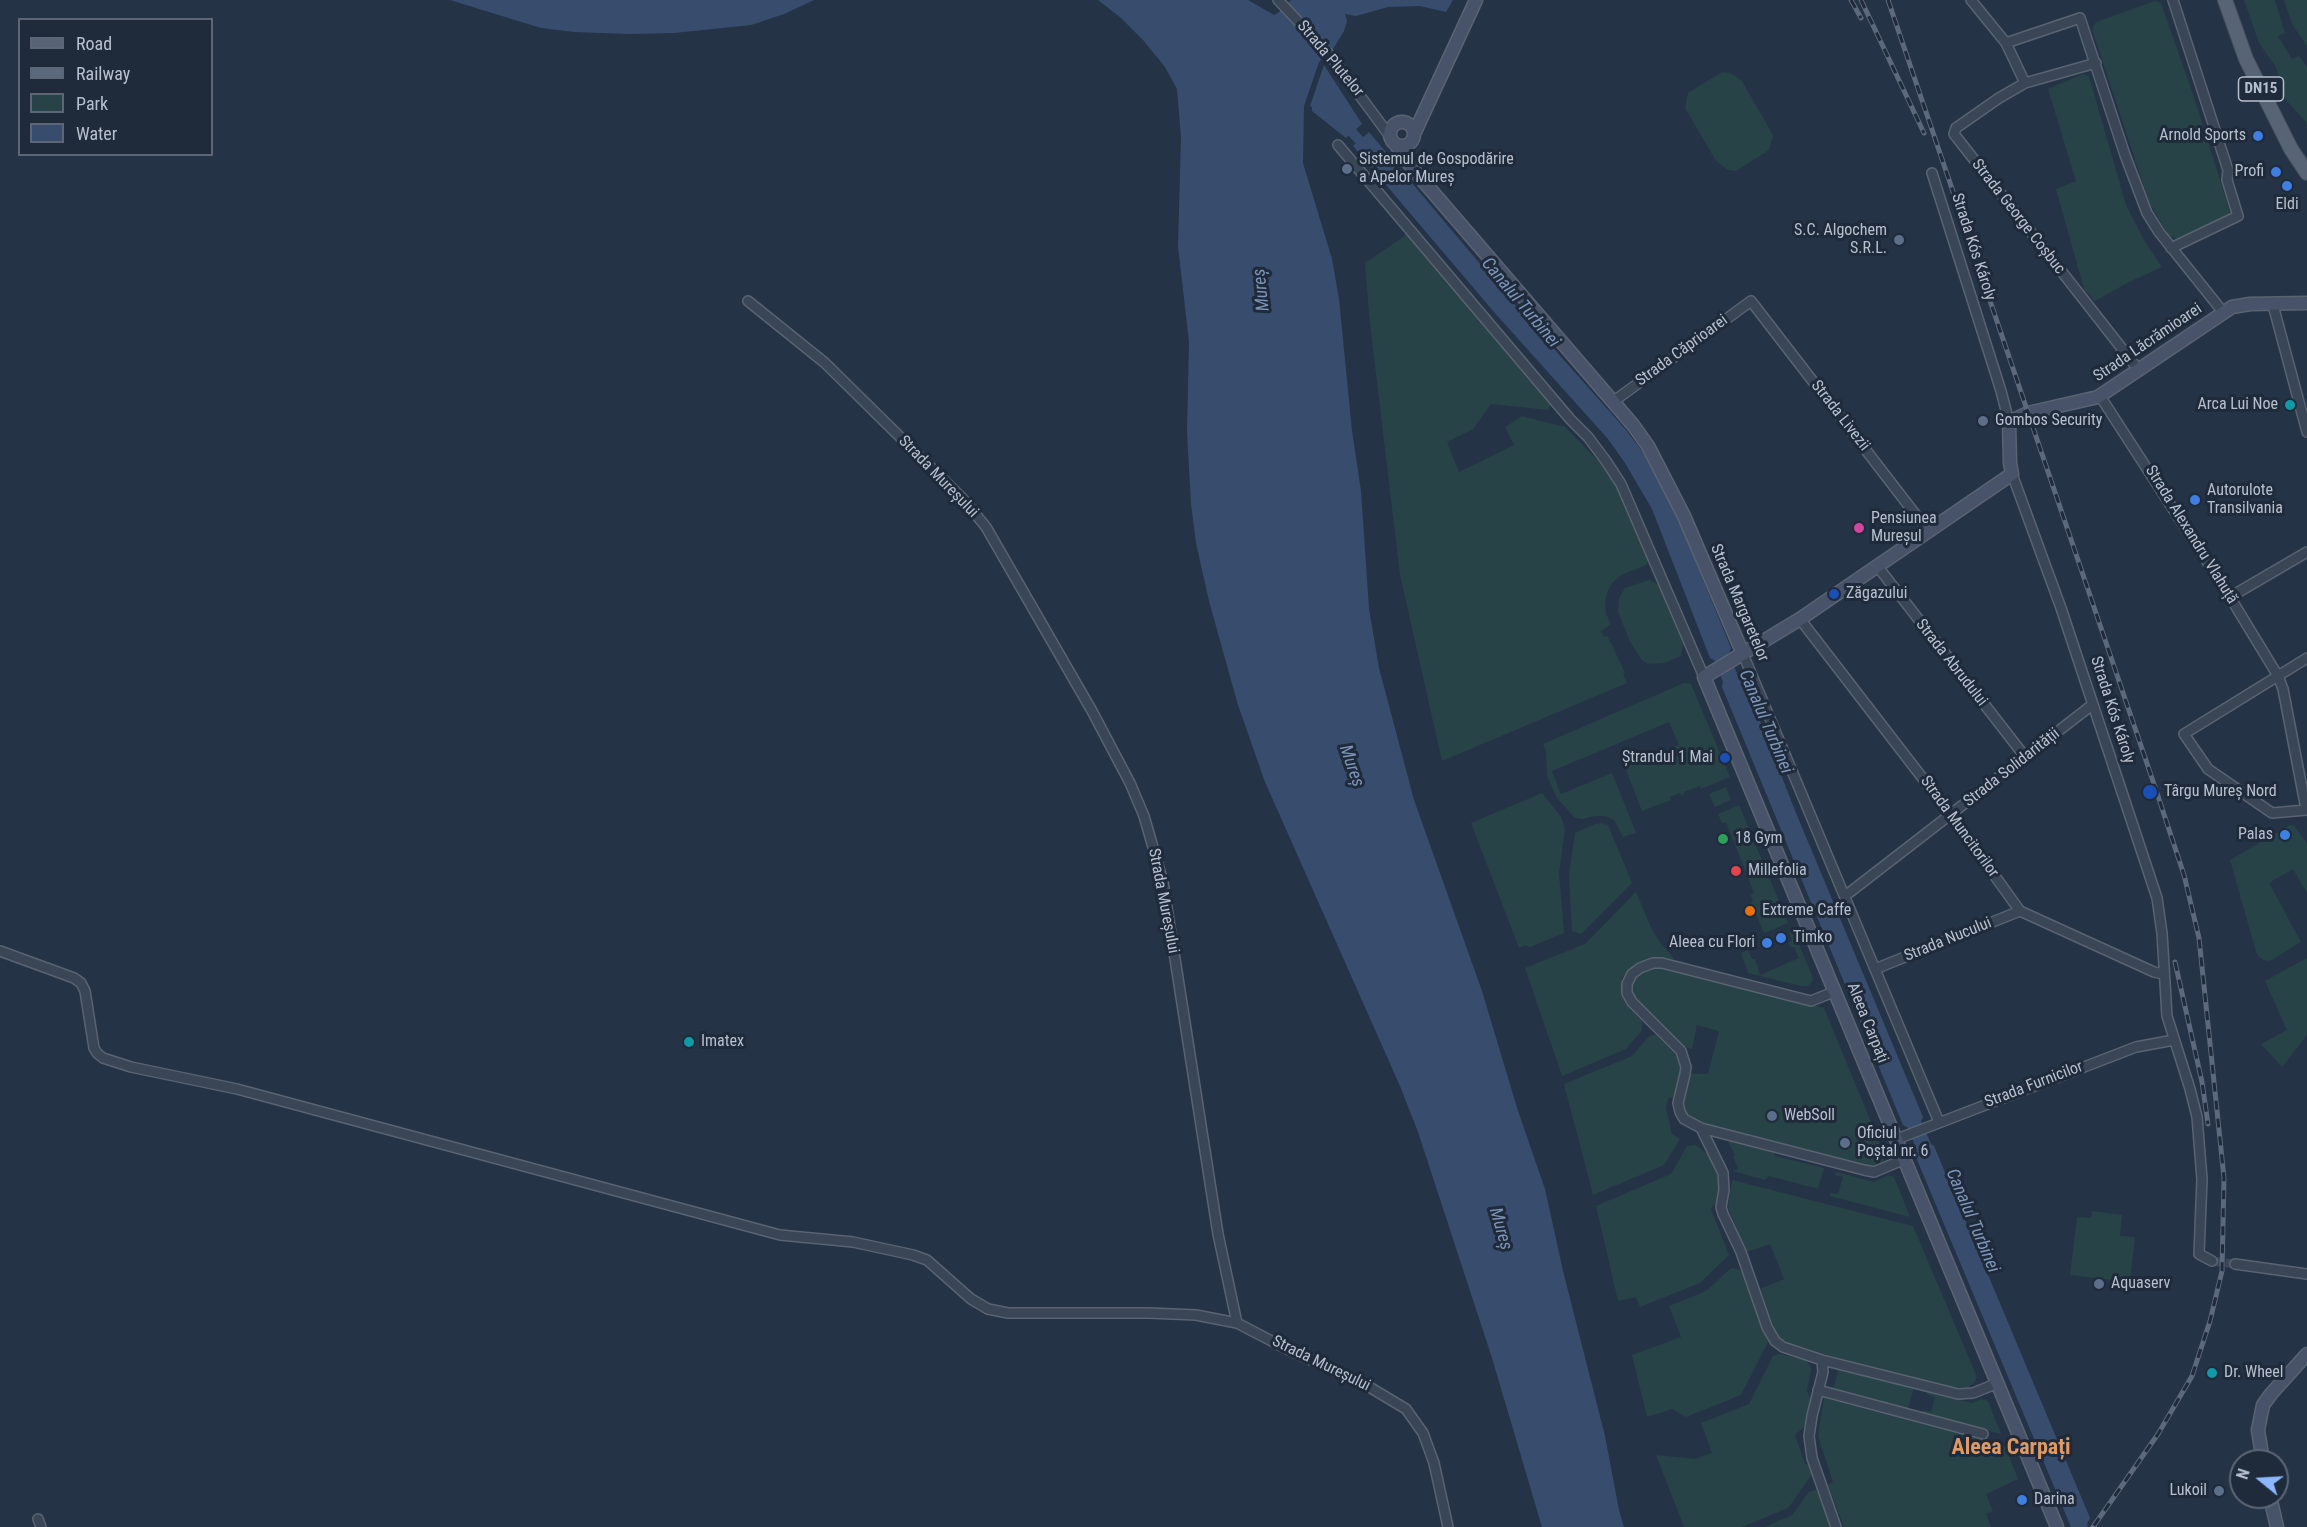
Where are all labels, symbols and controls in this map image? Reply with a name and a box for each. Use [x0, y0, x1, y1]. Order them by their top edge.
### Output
street label: Strada Plutelor [1293, 17, 1367, 101]
legend [18, 18, 213, 156]
text: Road [76, 33, 112, 54]
text: Railway [76, 63, 130, 84]
road number: DN15 [2238, 77, 2284, 101]
text: Park [76, 93, 108, 114]
text: Water [76, 123, 117, 144]
place label: Arnold Sports [2159, 126, 2246, 146]
marker: Arnold Sports [2251, 129, 2265, 143]
place label: Sistemul de Gospodărire a Apelor Mureș [1359, 150, 1514, 188]
street label: Strada George Coșbuc [1967, 156, 2069, 278]
marker: Sistemul de Gospodărire a Apelor Mureș [1340, 162, 1354, 176]
place label: Profi [2235, 162, 2264, 182]
marker: Profi [2269, 165, 2283, 179]
marker: Eldi [2280, 179, 2294, 193]
street label: Strada Kós Károly [1947, 191, 1999, 303]
place label: Eldi [2275, 195, 2299, 215]
place label: S.C. Algochem S.R.L. [1794, 221, 1887, 259]
marker: S.C. Algochem S.R.L. [1892, 233, 1906, 247]
water label: Canalul Turbinei [1476, 254, 1564, 352]
water label: Mureș [1249, 268, 1275, 312]
street label: Strada Lăcrămioarei [2090, 300, 2206, 386]
street label: Strada Căprioarei [1632, 311, 1732, 391]
street label: Strada Livezii [1806, 377, 1874, 455]
place label: Arca Lui Noe [2198, 395, 2278, 415]
marker: Arca Lui Noe [2283, 398, 2297, 412]
place label: Gombos Security [1995, 411, 2102, 431]
marker: Gombos Security [1976, 414, 1990, 428]
street label: Strada Mureșului [894, 432, 982, 522]
street label: Strada Alexandru Vlahuță [2141, 462, 2241, 608]
place label: Autorulote Transilvania [2207, 481, 2283, 519]
marker: Autorulote Transilvania [2188, 493, 2202, 507]
place label: Pensiunea Mureșul [1871, 509, 1937, 547]
marker: Pensiunea Mureșul [1852, 521, 1866, 535]
street label: Strada Margaretelor [1706, 541, 1772, 665]
place label: Zăgazului [1846, 584, 1907, 604]
marker: Zăgazului [1827, 587, 1841, 601]
street label: Strada Abrudului [1911, 616, 1991, 710]
street label: Strada Kós Károly [2086, 654, 2138, 766]
water label: Canalul Turbinei [1733, 667, 1797, 777]
street label: Strada Solidarității [1960, 724, 2064, 812]
water label: Mureș [1334, 742, 1368, 790]
place label: Ștrandul 1 Mai [1622, 748, 1713, 768]
marker: Ștrandul 1 Mai [1718, 751, 1732, 765]
street label: Strada Muncitorilor [1916, 772, 2002, 882]
place label: Târgu Mureș Nord [2164, 782, 2277, 802]
marker: Târgu Mureș Nord [2141, 783, 2159, 801]
place label: Palas [2238, 825, 2273, 845]
marker: Palas [2278, 828, 2292, 842]
place label: 18 Gym [1735, 829, 1783, 849]
marker: 18 Gym [1716, 832, 1730, 846]
street label: Strada Mureșului [1143, 847, 1183, 955]
place label: Millefolia [1748, 861, 1807, 881]
marker: Millefolia [1729, 864, 1743, 878]
place label: Extreme Caffe [1762, 901, 1851, 921]
marker: Extreme Caffe [1743, 904, 1757, 918]
street label: Strada Nucului [1902, 914, 1994, 966]
place label: Timko [1793, 928, 1832, 948]
marker: Timko [1774, 931, 1788, 945]
place label: Aleea cu Flori [1669, 933, 1755, 953]
marker: Aleea cu Flori [1760, 936, 1774, 950]
street label: Aleea Carpați [1842, 980, 1892, 1066]
place label: Imatex [701, 1032, 744, 1052]
marker: Imatex [682, 1035, 696, 1049]
street label: Strada Furnicilor [1982, 1057, 2086, 1113]
place label: WebSoll [1784, 1106, 1835, 1126]
marker: WebSoll [1765, 1109, 1779, 1123]
place label: Oficiul Poștal nr. 6 [1857, 1124, 1928, 1162]
marker: Oficiul Poștal nr. 6 [1838, 1136, 1852, 1150]
water label: Canalul Turbinei [1940, 1166, 2004, 1276]
water label: Mureș [1484, 1205, 1516, 1253]
place label: Aquaserv [2111, 1274, 2170, 1294]
marker: Aquaserv [2092, 1277, 2106, 1291]
street label: Strada Mureșului [1269, 1332, 1373, 1396]
place label: Dr. Wheel [2224, 1363, 2284, 1383]
marker: Dr. Wheel [2205, 1366, 2219, 1380]
district label: Aleea Carpați [1952, 1435, 2070, 1461]
north arrow [2229, 1449, 2289, 1509]
text: N [2233, 1466, 2254, 1482]
place label: Lukoil [2169, 1481, 2207, 1501]
marker: Lukoil [2212, 1484, 2226, 1498]
place label: Darina [2034, 1490, 2075, 1510]
marker: Darina [2015, 1493, 2029, 1507]

